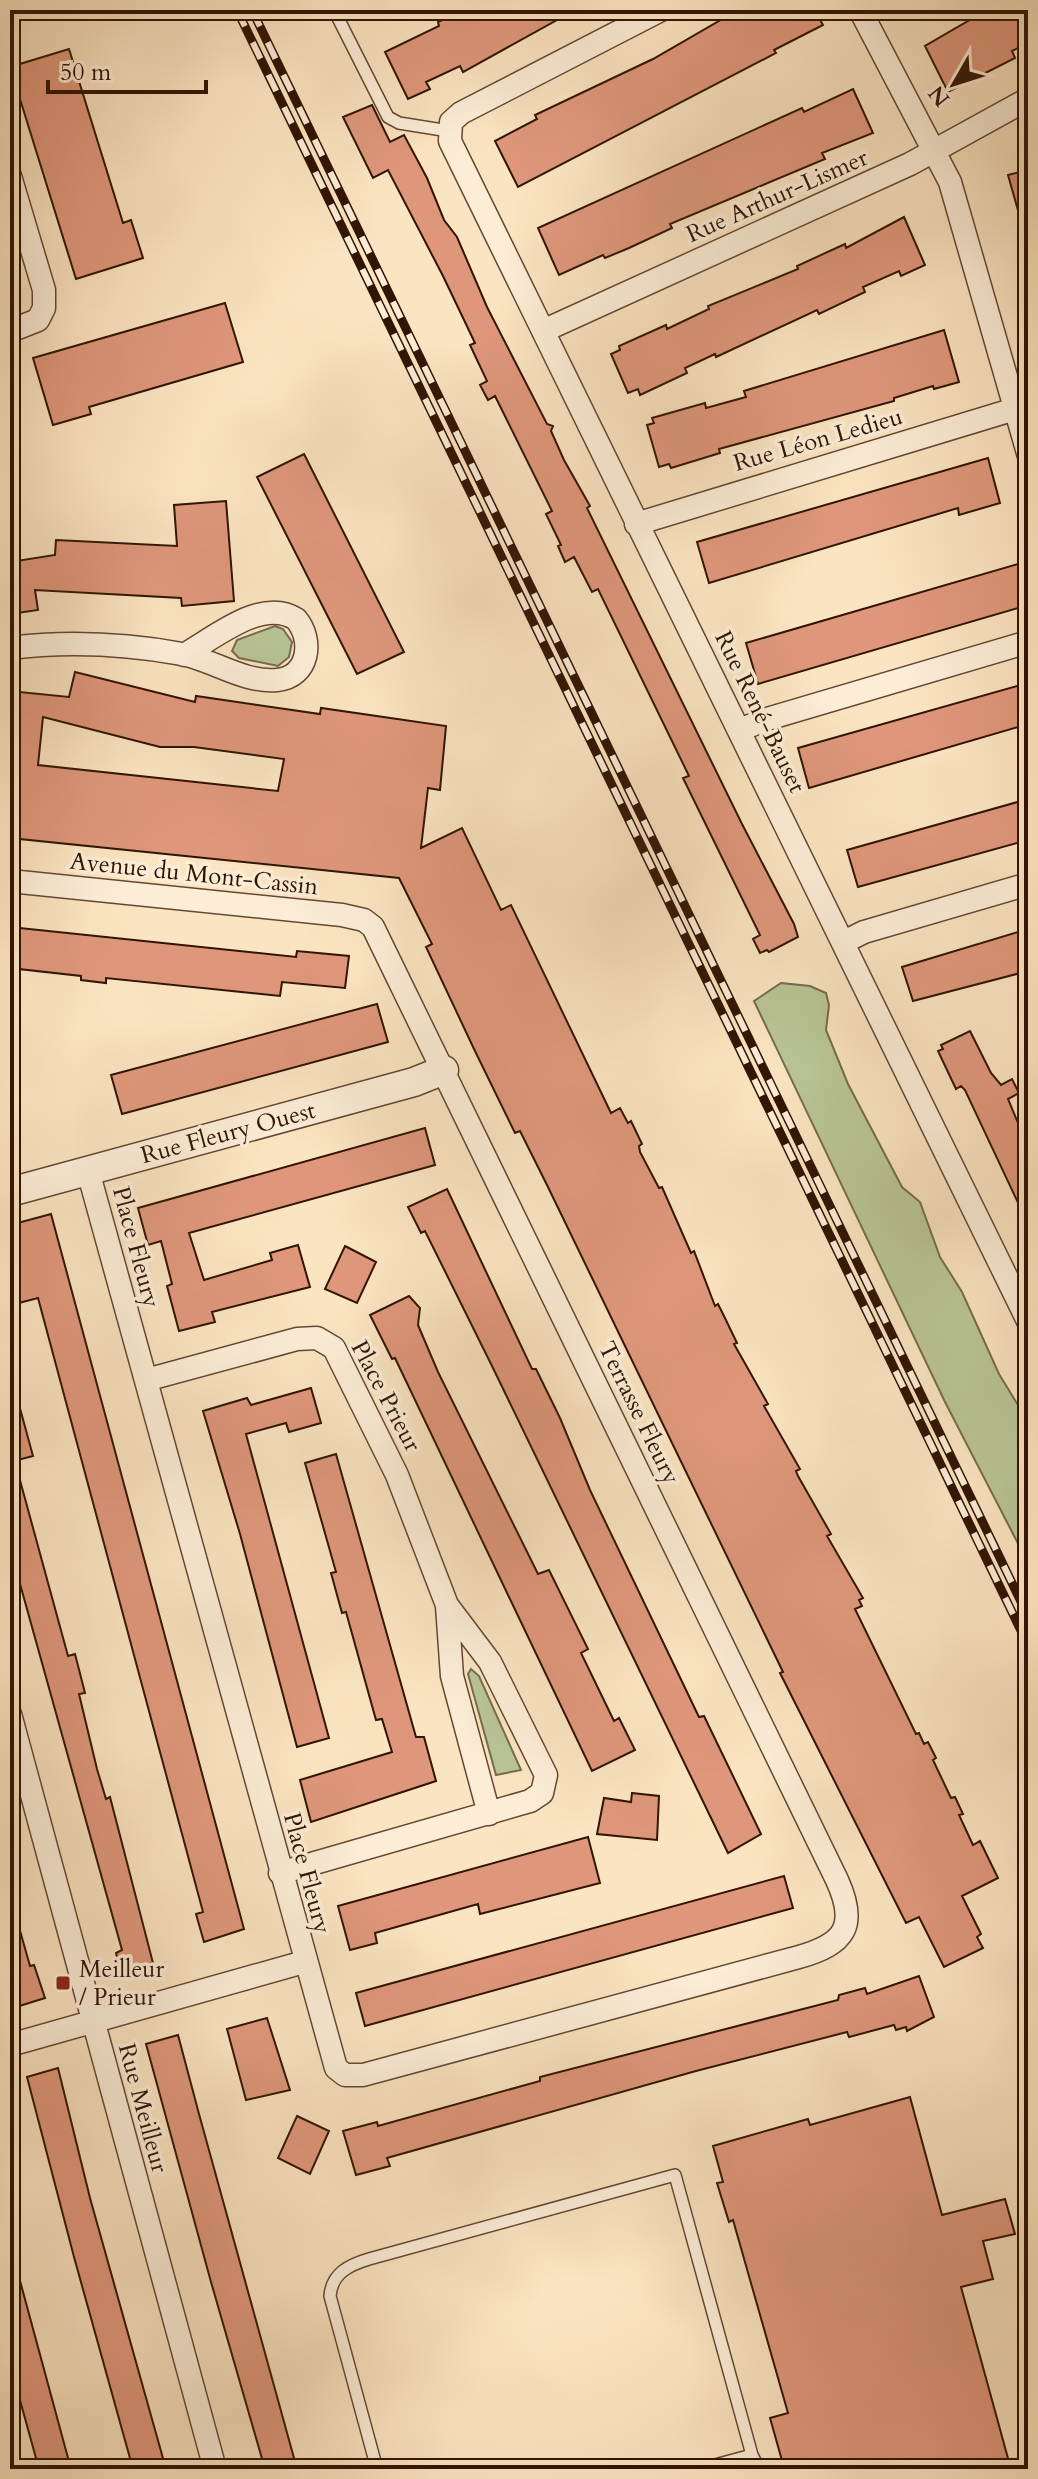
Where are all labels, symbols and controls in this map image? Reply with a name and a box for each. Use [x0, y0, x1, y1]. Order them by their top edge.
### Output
scale bar [48, 44, 206, 94]
north arrow [914, 44, 994, 124]
text: 50 m [60, 56, 112, 89]
text: N [922, 79, 957, 113]
street label: Rue Arthur-Lismer [681, 141, 873, 251]
street label: Rue Léon Ledieu [730, 400, 906, 480]
street label: Rue René-Bauset [707, 626, 814, 799]
street label: Avenue du Mont-Cassin [68, 845, 320, 903]
street label: Rue Fleury Ouest [137, 1094, 319, 1172]
street label: Place Fleury [104, 1183, 168, 1312]
street label: Place Prieur [343, 1335, 429, 1458]
street label: Terrasse Fleury [590, 1336, 688, 1490]
street label: Place Fleury [275, 1809, 339, 1938]
place label: Meilleur / Prieur [79, 1953, 165, 2014]
marker: Meilleur / Prieur [54, 1974, 72, 1992]
street label: Rue Meilleur [110, 2040, 176, 2176]

